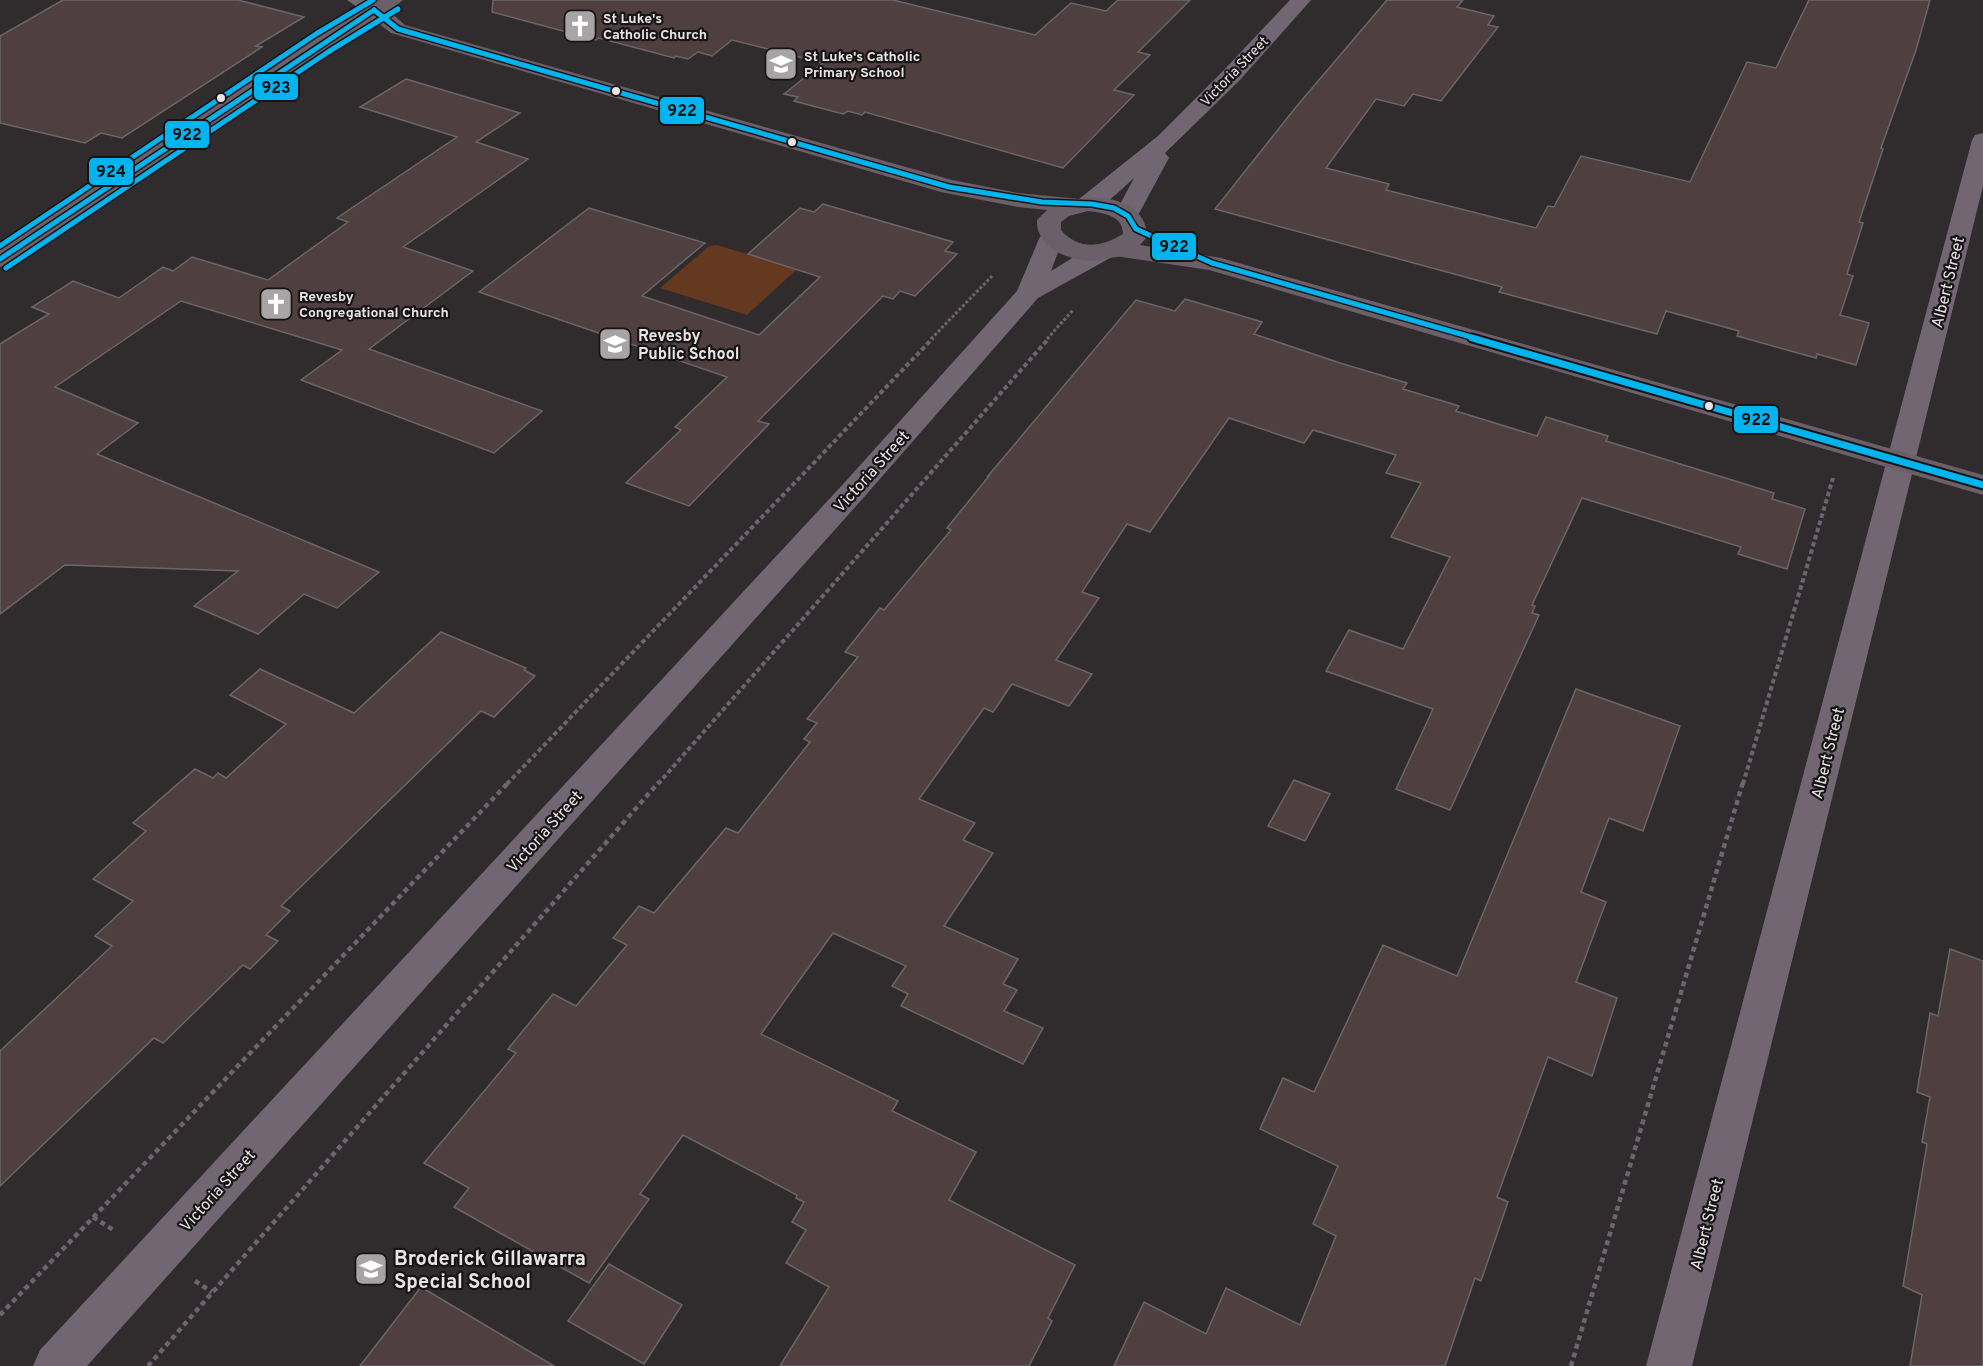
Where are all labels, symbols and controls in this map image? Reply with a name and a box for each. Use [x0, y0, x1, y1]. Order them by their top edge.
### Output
church icon: St Luke's Catholic Church [562, 8, 598, 44]
place label: St Luke's Catholic Church [603, 11, 707, 44]
street label: Victoria Street [1198, 34, 1273, 111]
school or university icon: St Luke's Catholic Primary School [763, 46, 799, 82]
place label: St Luke's Catholic Primary School [804, 49, 920, 82]
line badge: 923 [253, 73, 299, 101]
text: 923 [261, 79, 291, 99]
unlabelled marker [610, 85, 622, 97]
unlabelled marker [215, 92, 227, 104]
line badge: 922 [659, 96, 705, 125]
text: 922 [667, 102, 697, 122]
line badge: 922 [164, 120, 210, 149]
text: 922 [172, 126, 202, 146]
unlabelled marker [786, 136, 798, 148]
line badge: 924 [88, 157, 134, 186]
text: 924 [96, 163, 126, 183]
line badge: 922 [1151, 232, 1197, 261]
street label: Albert Street [1928, 235, 1970, 330]
text: 922 [1159, 238, 1189, 258]
church icon: Revesby Congregational Church [258, 286, 294, 322]
place label: Revesby Congregational Church [299, 289, 449, 322]
school or university icon: Revesby Public School [597, 326, 633, 362]
place label: Revesby Public School [638, 327, 739, 365]
unlabelled marker [1703, 400, 1715, 412]
line badge: 922 [1733, 405, 1779, 434]
text: 922 [1741, 411, 1771, 431]
street label: Victoria Street [830, 427, 915, 517]
street label: Albert Street [1808, 706, 1850, 801]
street label: Victoria Street [503, 787, 588, 877]
street label: Victoria Street [176, 1146, 261, 1236]
street label: Albert Street [1687, 1177, 1729, 1272]
place label: Broderick Gillawarra Special School [394, 1247, 586, 1296]
school or university icon: Broderick Gillawarra Special School [353, 1251, 389, 1287]

